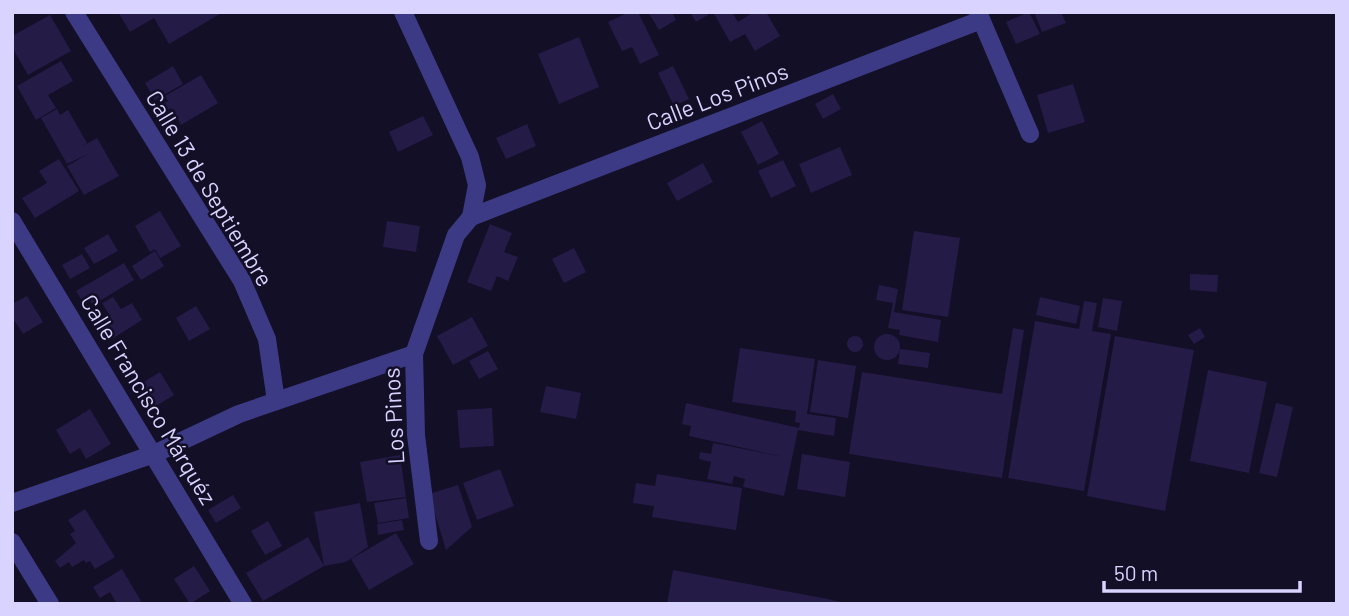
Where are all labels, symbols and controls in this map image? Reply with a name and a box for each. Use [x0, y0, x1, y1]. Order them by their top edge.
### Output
street label: Calle Los Pinos [642, 56, 792, 136]
street label: Calle 13 de Septiembre [140, 85, 280, 291]
street label: Calle Francisco Márquéz [75, 289, 223, 509]
street label: Los Pinos [376, 367, 410, 465]
scale bar [1104, 550, 1300, 594]
text: 50 m [1114, 560, 1158, 585]

